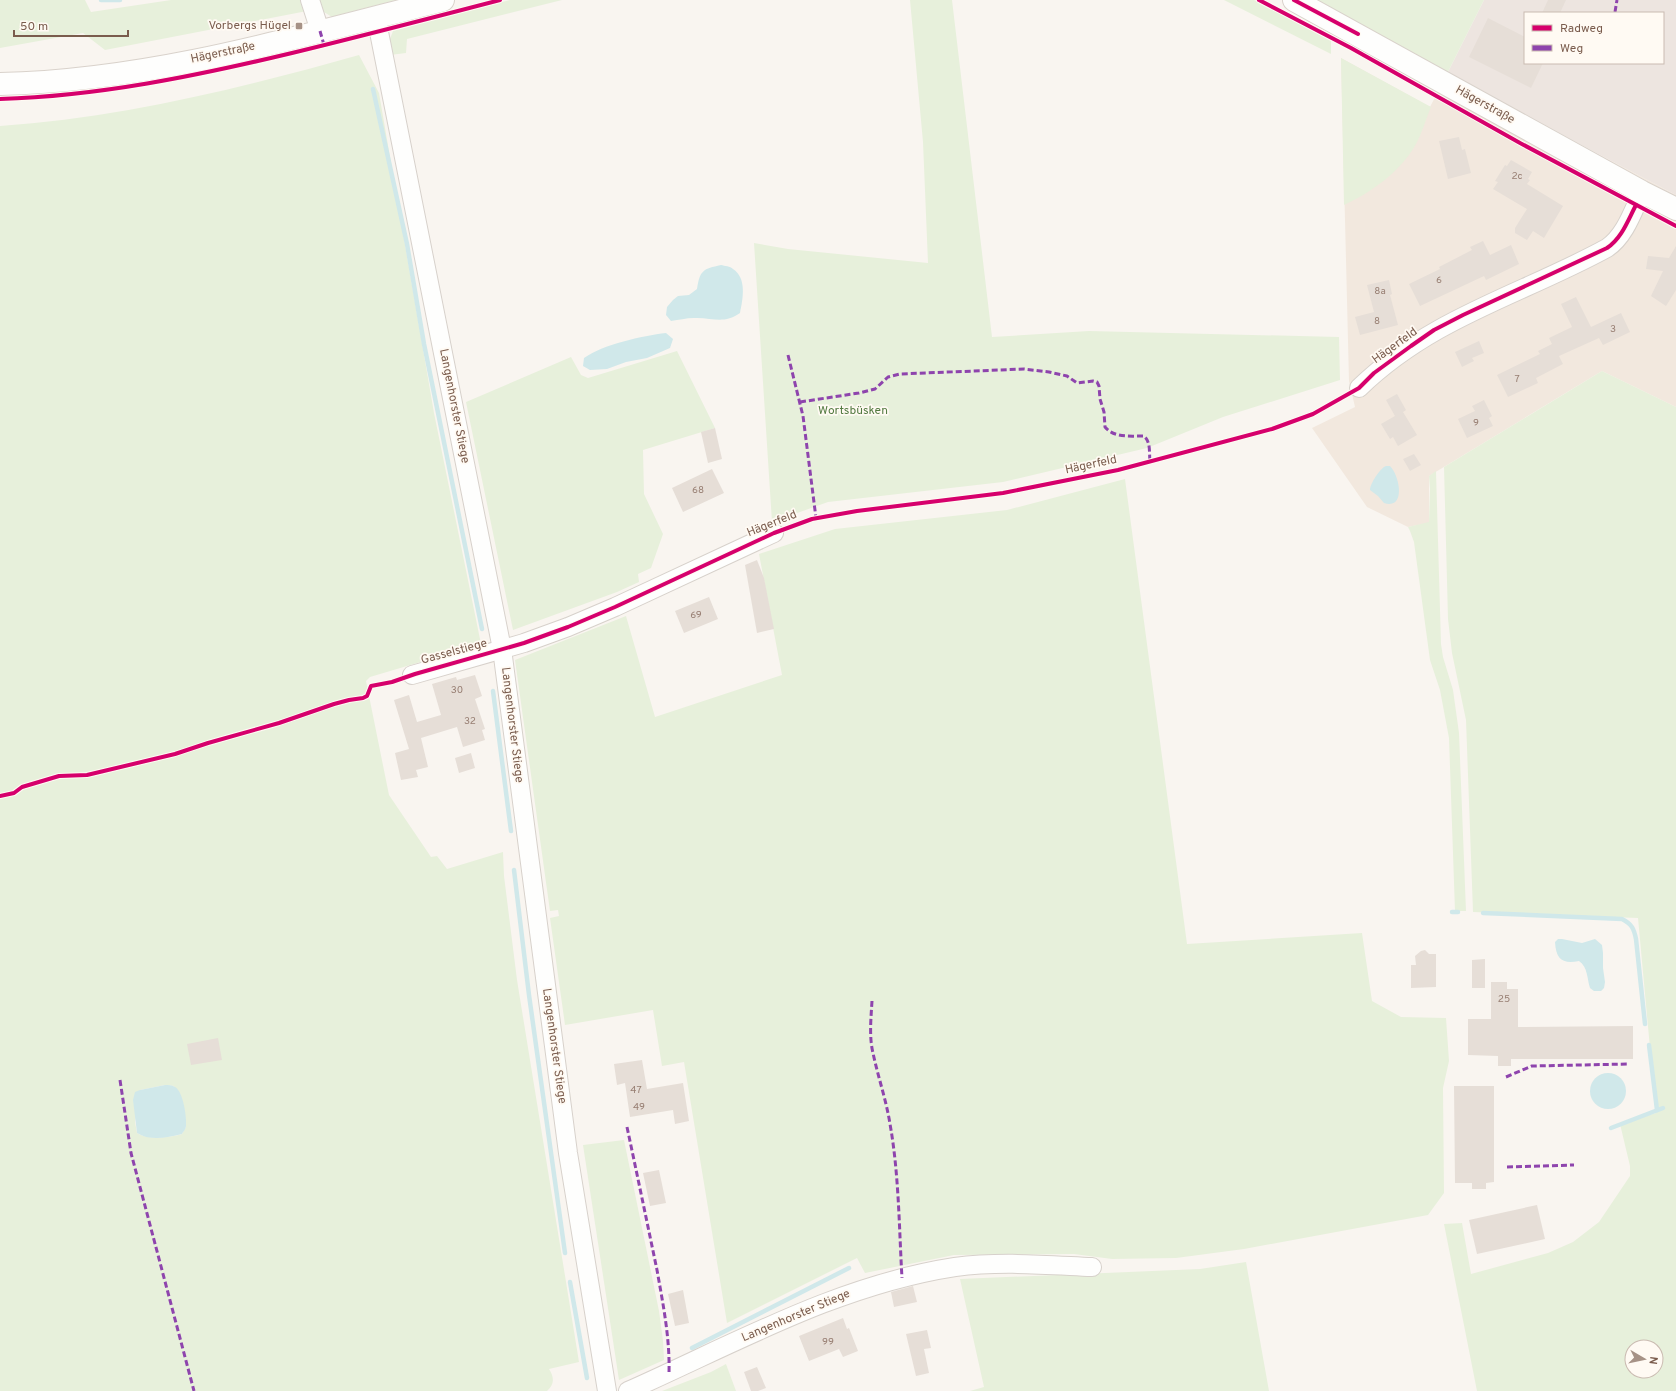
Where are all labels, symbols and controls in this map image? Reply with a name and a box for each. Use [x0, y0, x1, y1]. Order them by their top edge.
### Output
scale bar [14, 12, 128, 38]
legend [1524, 12, 1664, 64]
place label: Vorbergs Hügel [209, 18, 291, 34]
text: 50 m [20, 19, 48, 35]
marker: Vorbergs Hügel [294, 21, 304, 31]
text: Radweg [1560, 21, 1603, 37]
street label: Hägerstraße [189, 38, 257, 68]
text: Weg [1560, 41, 1583, 57]
street label: Hägerstraße [1452, 82, 1518, 128]
house number: 2c [1511, 170, 1523, 183]
house number: 6 [1436, 274, 1442, 287]
house number: 8a [1374, 285, 1386, 298]
house number: 8 [1374, 315, 1380, 328]
house number: 3 [1610, 323, 1616, 336]
street label: Hägerfeld [1369, 324, 1421, 368]
street label: Langenhorster Stiege [435, 347, 473, 465]
house number: 7 [1514, 373, 1520, 386]
park label: Wortsbüsken [818, 403, 888, 419]
house number: 9 [1473, 417, 1479, 430]
street label: Hägerfeld [1064, 452, 1118, 478]
house number: 68 [692, 484, 704, 497]
street label: Hägerfeld [745, 507, 799, 541]
house number: 69 [690, 609, 702, 622]
street label: Gasselstiege [419, 635, 489, 669]
street label: Langenhorster Stiege [497, 666, 527, 784]
house number: 30 [451, 684, 463, 697]
house number: 32 [464, 715, 476, 728]
street label: Langenhorster Stiege [538, 987, 570, 1105]
house number: 25 [1498, 993, 1510, 1006]
house number: 47 [630, 1084, 642, 1097]
house number: 49 [633, 1101, 645, 1114]
street label: Langenhorster Stiege [739, 1286, 853, 1346]
house number: 99 [822, 1336, 834, 1349]
north arrow [1624, 1339, 1664, 1379]
text: N [1645, 1355, 1660, 1365]

